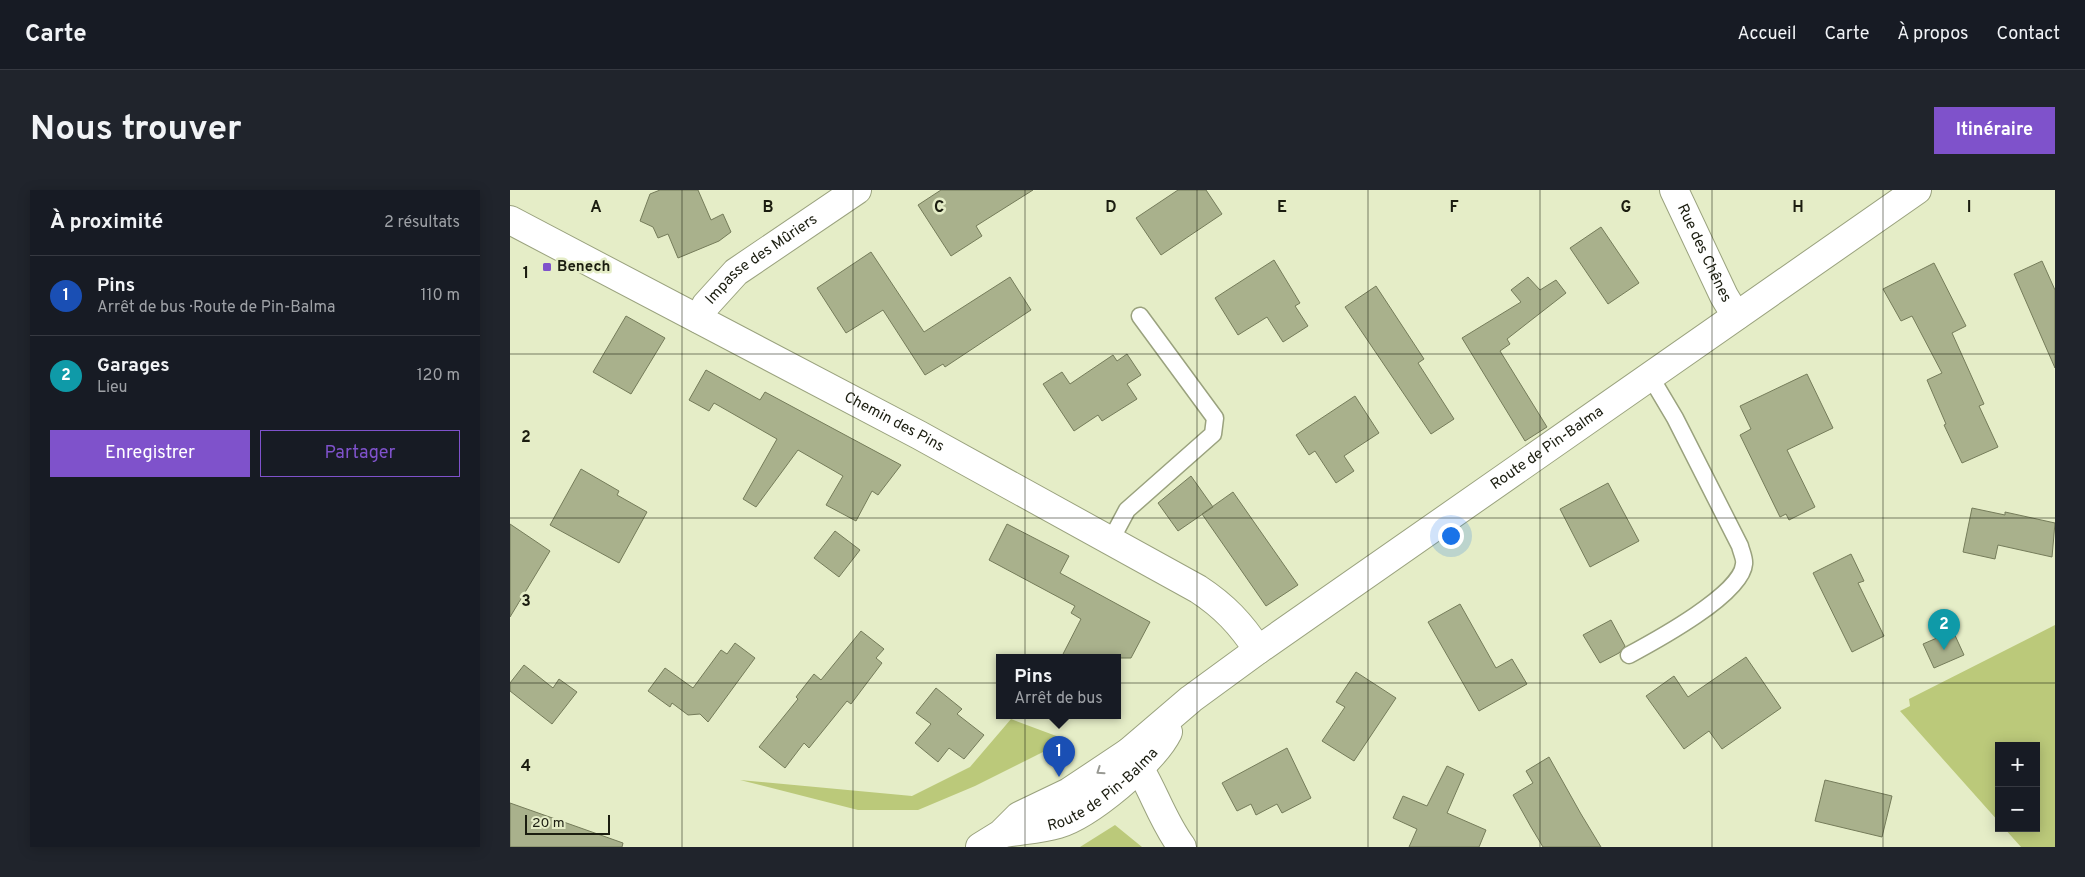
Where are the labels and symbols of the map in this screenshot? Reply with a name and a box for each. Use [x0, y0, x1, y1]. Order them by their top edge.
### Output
text: A [590, 198, 602, 218]
text: B [762, 198, 774, 218]
text: C [934, 198, 944, 218]
text: D [1105, 198, 1117, 218]
text: E [1277, 198, 1287, 218]
text: F [1449, 198, 1459, 218]
text: G [1621, 198, 1631, 218]
text: H [1792, 198, 1804, 218]
text: I [1967, 198, 1971, 218]
street label: Rue des Chênes [1672, 201, 1735, 306]
street label: Impasse des Mûriers [701, 210, 821, 309]
place label: Benech [557, 258, 610, 277]
marker: Benech [541, 261, 553, 273]
text: 1 [523, 264, 529, 284]
street label: Chemin des Pins [841, 388, 948, 457]
street label: Route de Pin-Balma [1487, 402, 1607, 494]
text: 2 [521, 428, 531, 448]
your location [1438, 523, 1464, 549]
text: 3 [521, 592, 531, 612]
pin: 2 [1928, 609, 1960, 650]
pin: 1 [1043, 736, 1075, 777]
street label: Route de Pin-Balma [1046, 744, 1162, 836]
text: 4 [521, 757, 531, 777]
one-way arrow [1096, 765, 1106, 774]
scale bar [525, 812, 610, 835]

